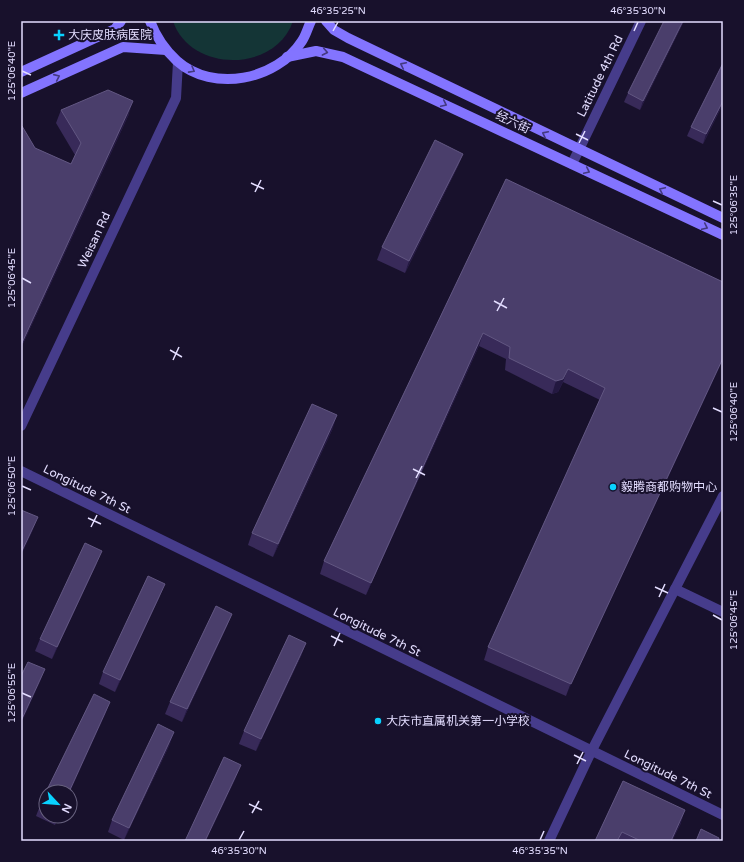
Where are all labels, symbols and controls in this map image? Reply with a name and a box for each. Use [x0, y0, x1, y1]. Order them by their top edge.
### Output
text: 46°35'25"N [310, 5, 366, 17]
text: 46°35'30"N [610, 5, 666, 17]
place label: 大庆皮肤病医院 [68, 28, 152, 42]
marker: 大庆皮肤病医院 [53, 29, 65, 41]
street label: Latitude 4th Rd [574, 33, 626, 119]
text: 125°06'40"E [6, 41, 18, 101]
one-way arrow [322, 48, 328, 56]
one-way arrow [400, 62, 407, 70]
one-way arrow [188, 65, 196, 72]
one-way arrow [52, 74, 60, 82]
one-way arrow [440, 99, 447, 107]
street label: 经六街 [494, 108, 532, 136]
one-way arrow [542, 131, 549, 139]
one-way arrow [583, 166, 590, 174]
text: 125°06'35"E [728, 175, 740, 235]
one-way arrow [659, 187, 667, 195]
street label: Weisan Rd [75, 210, 113, 270]
one-way arrow [700, 222, 708, 230]
text: 125°06'45"E [6, 248, 18, 308]
text: 125°06'40"E [728, 382, 740, 442]
text: 125°06'50"E [6, 456, 18, 516]
street label: Longitude 7th St [41, 462, 133, 516]
place label: 毅腾商都购物中心 [621, 480, 717, 494]
marker: 毅腾商都购物中心 [608, 482, 618, 492]
text: 125°06'45"E [728, 590, 740, 650]
street label: Longitude 7th St [331, 605, 423, 659]
text: 125°06'55"E [6, 663, 18, 723]
place label: 大庆市直属机关第一小学校 [386, 714, 530, 728]
marker: 大庆市直属机关第一小学校 [373, 716, 383, 726]
street label: Longitude 7th St [622, 747, 714, 801]
north arrow [38, 784, 78, 824]
text: N [59, 801, 74, 815]
text: 46°35'30"N [211, 845, 267, 857]
text: 46°35'35"N [512, 845, 568, 857]

